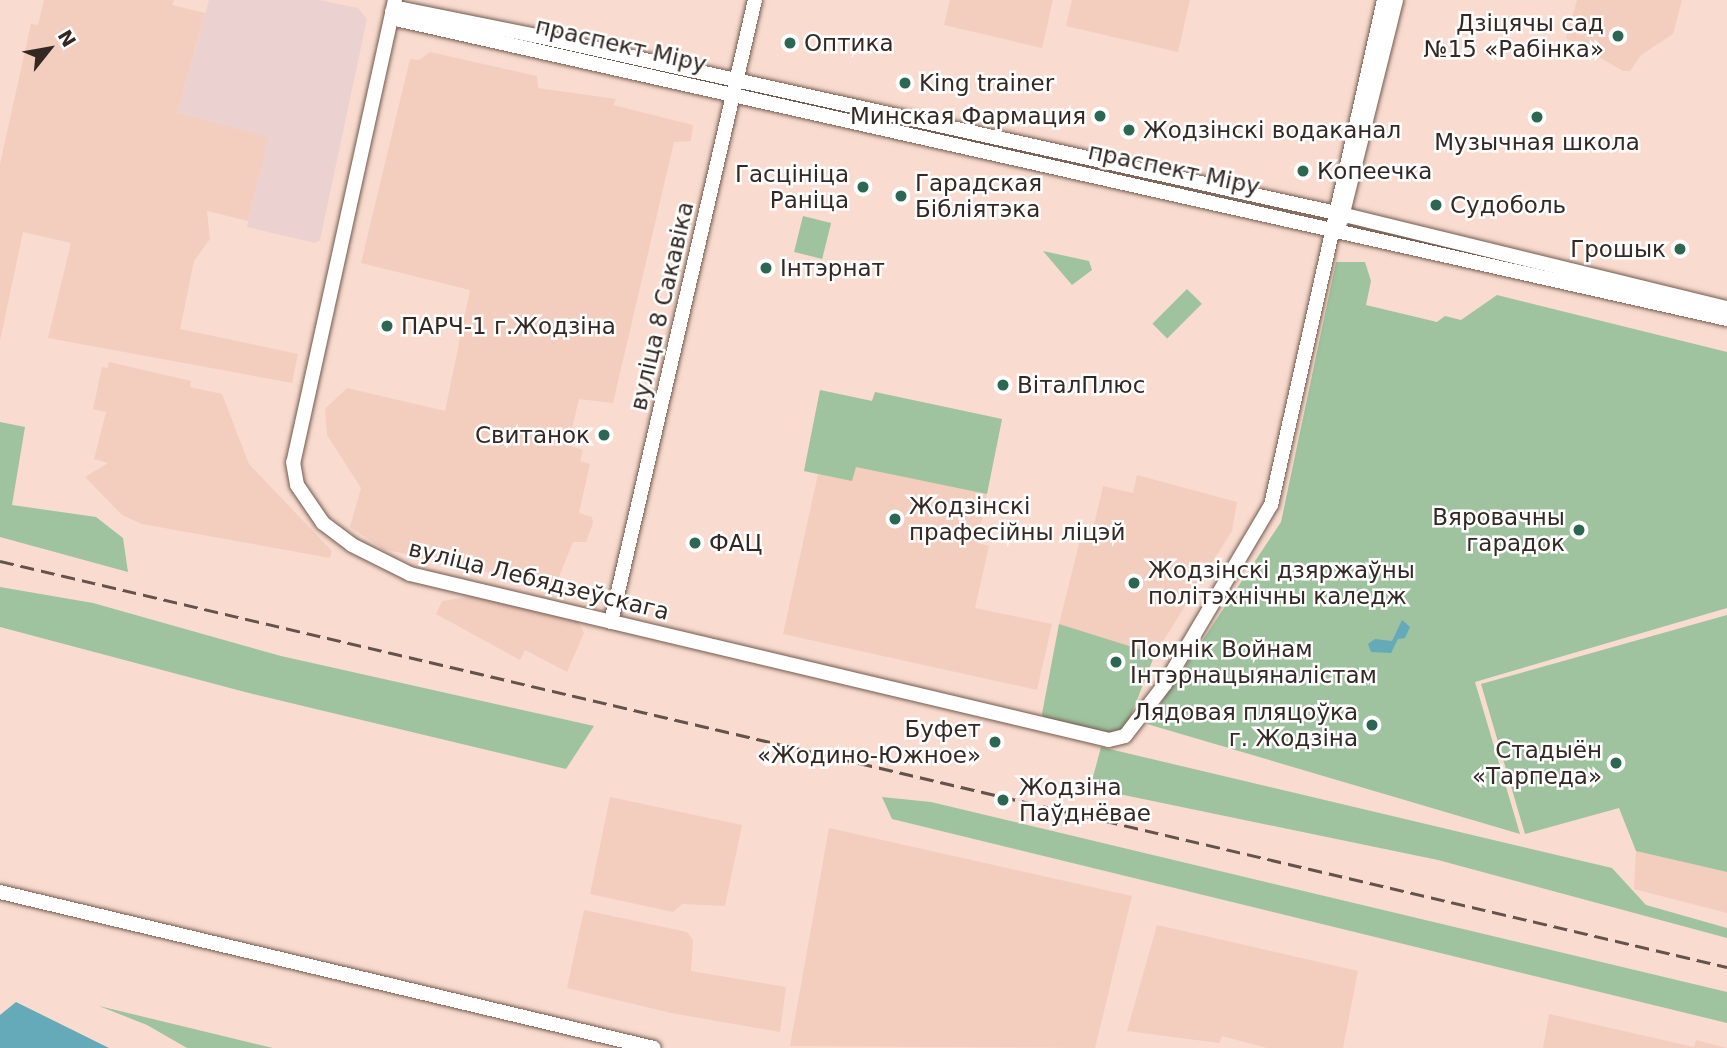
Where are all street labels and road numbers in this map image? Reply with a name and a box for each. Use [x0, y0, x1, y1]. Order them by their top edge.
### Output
street label: праспект Міру [533, 12, 709, 78]
street label: праспект Міру [1086, 137, 1262, 201]
street label: вуліца 8 Сакавіка [625, 199, 699, 413]
street label: вуліца Лебядзеўскага [406, 534, 672, 626]

